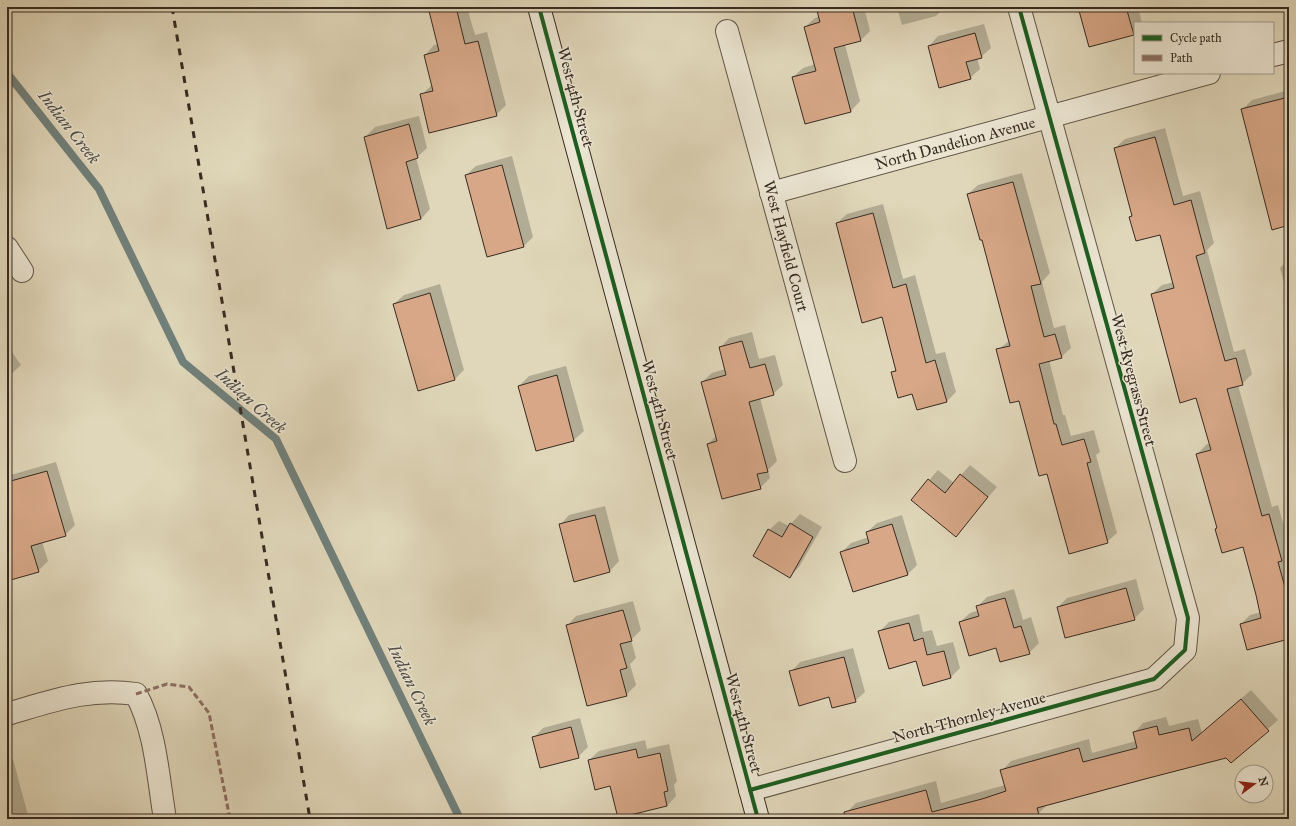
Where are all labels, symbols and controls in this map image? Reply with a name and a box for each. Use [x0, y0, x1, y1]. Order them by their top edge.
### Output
legend [1134, 22, 1274, 74]
text: Cycle path [1170, 31, 1222, 45]
street label: West 4th Street [554, 45, 599, 149]
text: Path [1170, 51, 1193, 65]
water label: Indian Creek [33, 85, 105, 169]
street label: North Dandelion Avenue [873, 112, 1038, 174]
street label: West Hayfield Court [759, 178, 813, 314]
street label: West Ryegrass Street [1106, 312, 1161, 449]
street label: West 4th Street [638, 358, 683, 462]
water label: Indian Creek [210, 363, 291, 439]
water label: Indian Creek [383, 640, 441, 730]
street label: West 4th Street [722, 671, 767, 775]
street label: North Thornley Avenue [890, 687, 1048, 747]
north arrow [1234, 764, 1274, 804]
text: N [1256, 775, 1271, 788]

